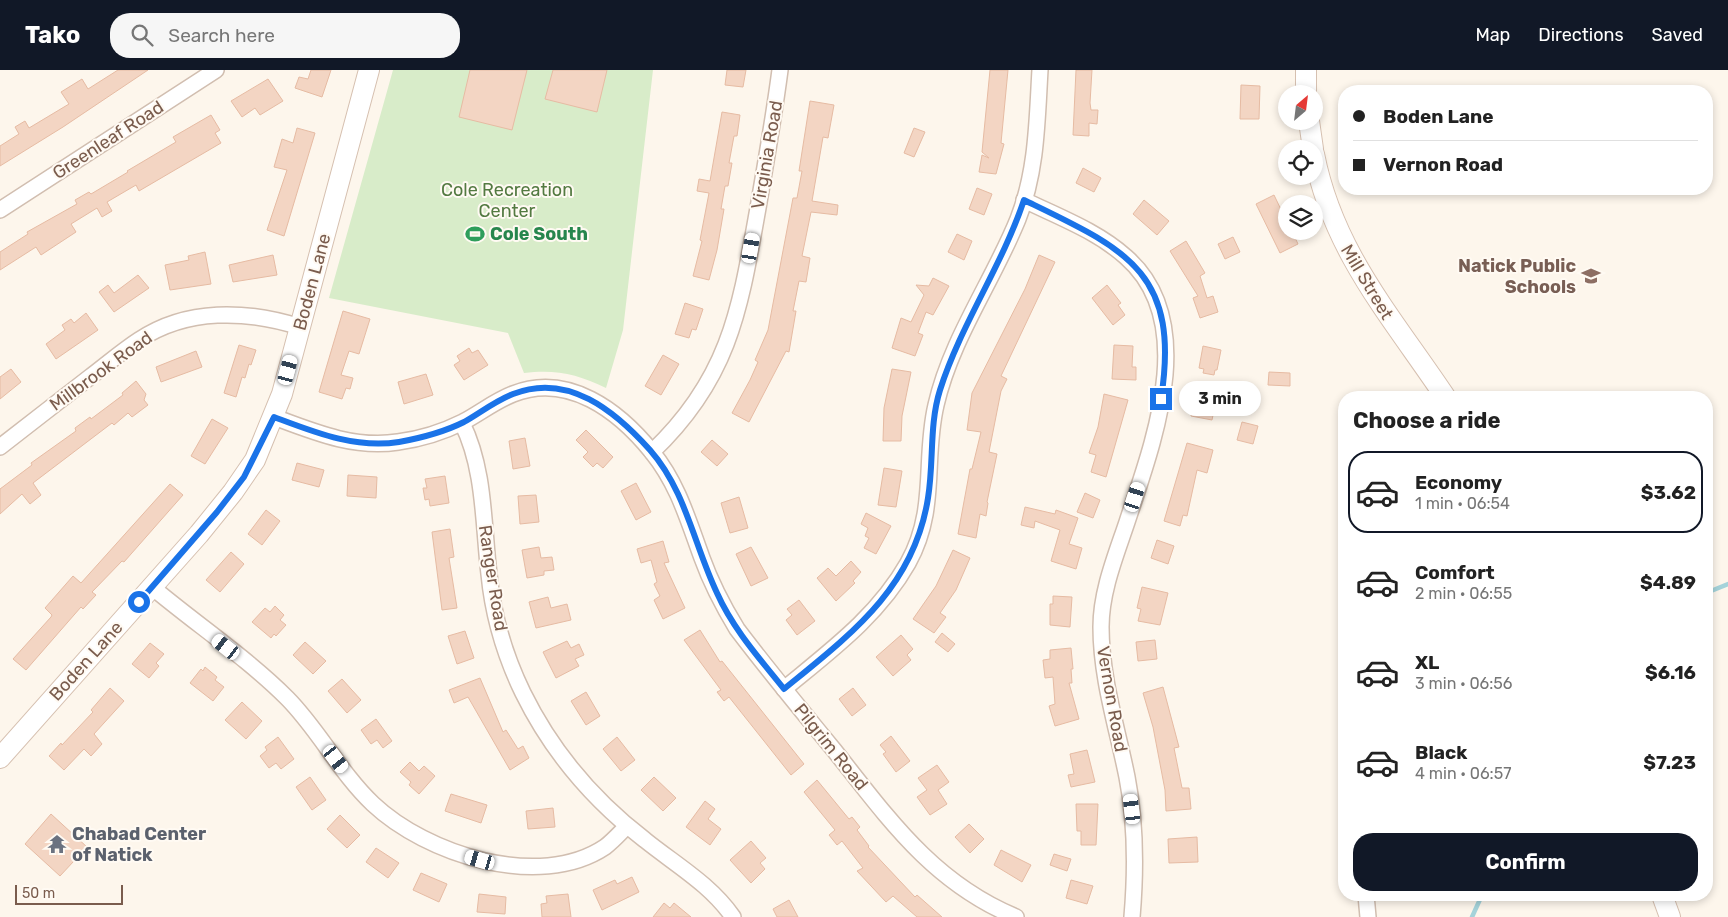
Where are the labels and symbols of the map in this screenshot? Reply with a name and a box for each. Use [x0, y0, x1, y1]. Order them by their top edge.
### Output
north arrow [1278, 85, 1322, 130]
street label: Greenleaf Road [48, 96, 168, 184]
street label: Virginia Road [747, 99, 787, 211]
park label: Cole Recreation Center [441, 179, 573, 222]
sports icon: Cole South [464, 223, 486, 245]
place label: Cole South [490, 223, 588, 245]
street label: Boden Lane [288, 231, 336, 333]
car [741, 232, 760, 264]
street label: Mill Street [1336, 240, 1398, 324]
place label: Natick Public Schools [1458, 255, 1576, 298]
school or university icon: Natick Public Schools [1580, 265, 1602, 287]
street label: Millbrook Road [45, 326, 157, 416]
car [276, 354, 299, 386]
callout: 3 min [1178, 382, 1261, 416]
route end [1150, 388, 1172, 410]
car [1123, 480, 1146, 514]
street label: Ranger Road [474, 523, 512, 633]
route start [128, 591, 150, 613]
street label: Boden Lane [45, 617, 127, 705]
car [209, 632, 242, 662]
street label: Vernon Road [1092, 644, 1132, 754]
street label: Pilgrim Road [789, 699, 873, 795]
car [320, 743, 351, 775]
car [1122, 793, 1141, 825]
place label: Chabad Center of Natick [72, 823, 206, 866]
temple icon: Chabad Center of Natick [46, 833, 68, 855]
car [463, 849, 496, 871]
scale bar [15, 882, 122, 905]

